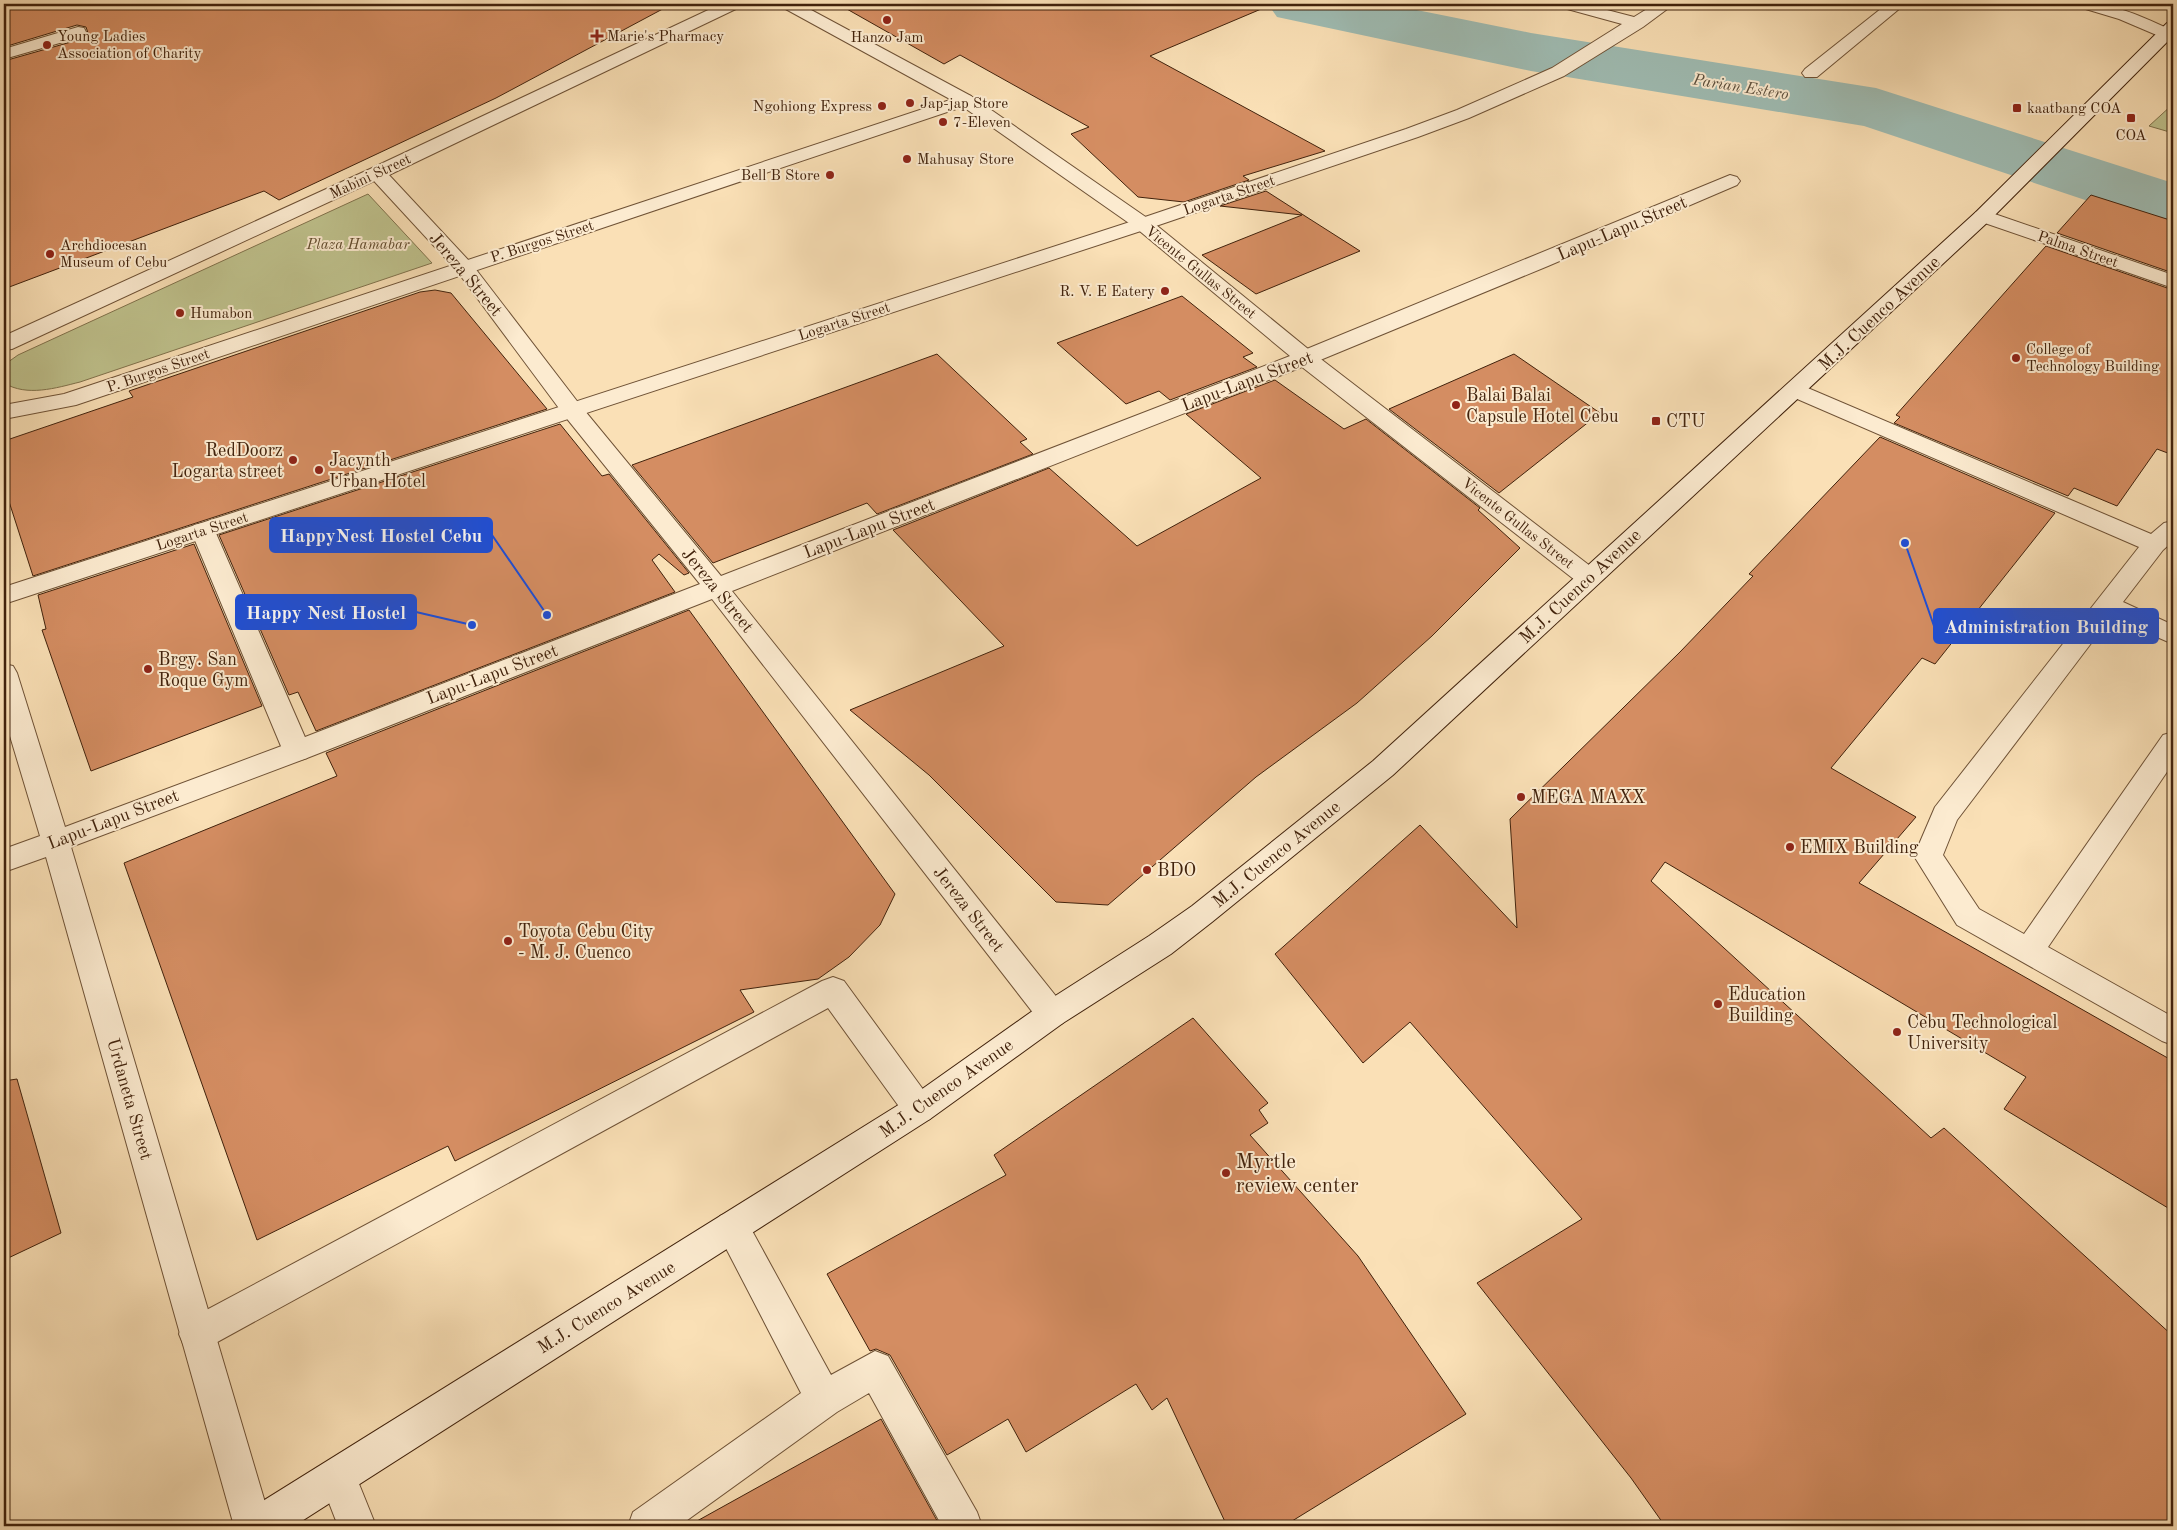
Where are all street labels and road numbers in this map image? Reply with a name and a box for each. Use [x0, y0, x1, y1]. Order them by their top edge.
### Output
street label: Mabini Street [328, 152, 414, 203]
street label: Logarta Street [1182, 174, 1277, 219]
street label: Lapu-Lapu Street [1555, 193, 1690, 264]
street label: P. Burgos Street [489, 219, 596, 266]
street label: Vicente Gullas Street [1142, 224, 1258, 322]
street label: Jereza Street [425, 229, 505, 320]
street label: Palma Street [2035, 230, 2120, 271]
street label: M.J. Cuenco Avenue [1816, 253, 1944, 374]
street label: Logarta Street [797, 300, 892, 344]
street label: P. Burgos Street [105, 347, 212, 396]
street label: Lapu-Lapu Street [1179, 349, 1316, 415]
street label: Vicente Gullas Street [1458, 476, 1576, 572]
street label: Lapu-Lapu Street [801, 496, 938, 562]
street label: Logarta Street [155, 510, 250, 554]
street label: M.J. Cuenco Avenue [1517, 526, 1645, 647]
street label: Jereza Street [678, 545, 757, 636]
street label: Lapu-Lapu Street [424, 642, 561, 708]
street label: Lapu-Lapu Street [45, 787, 182, 853]
street label: M.J. Cuenco Avenue [1209, 798, 1344, 912]
street label: Jereza Street [929, 863, 1007, 956]
street label: Urdaneta Street [103, 1036, 155, 1162]
street label: M.J. Cuenco Avenue [876, 1036, 1017, 1142]
street label: M.J. Cuenco Avenue [535, 1258, 679, 1358]

